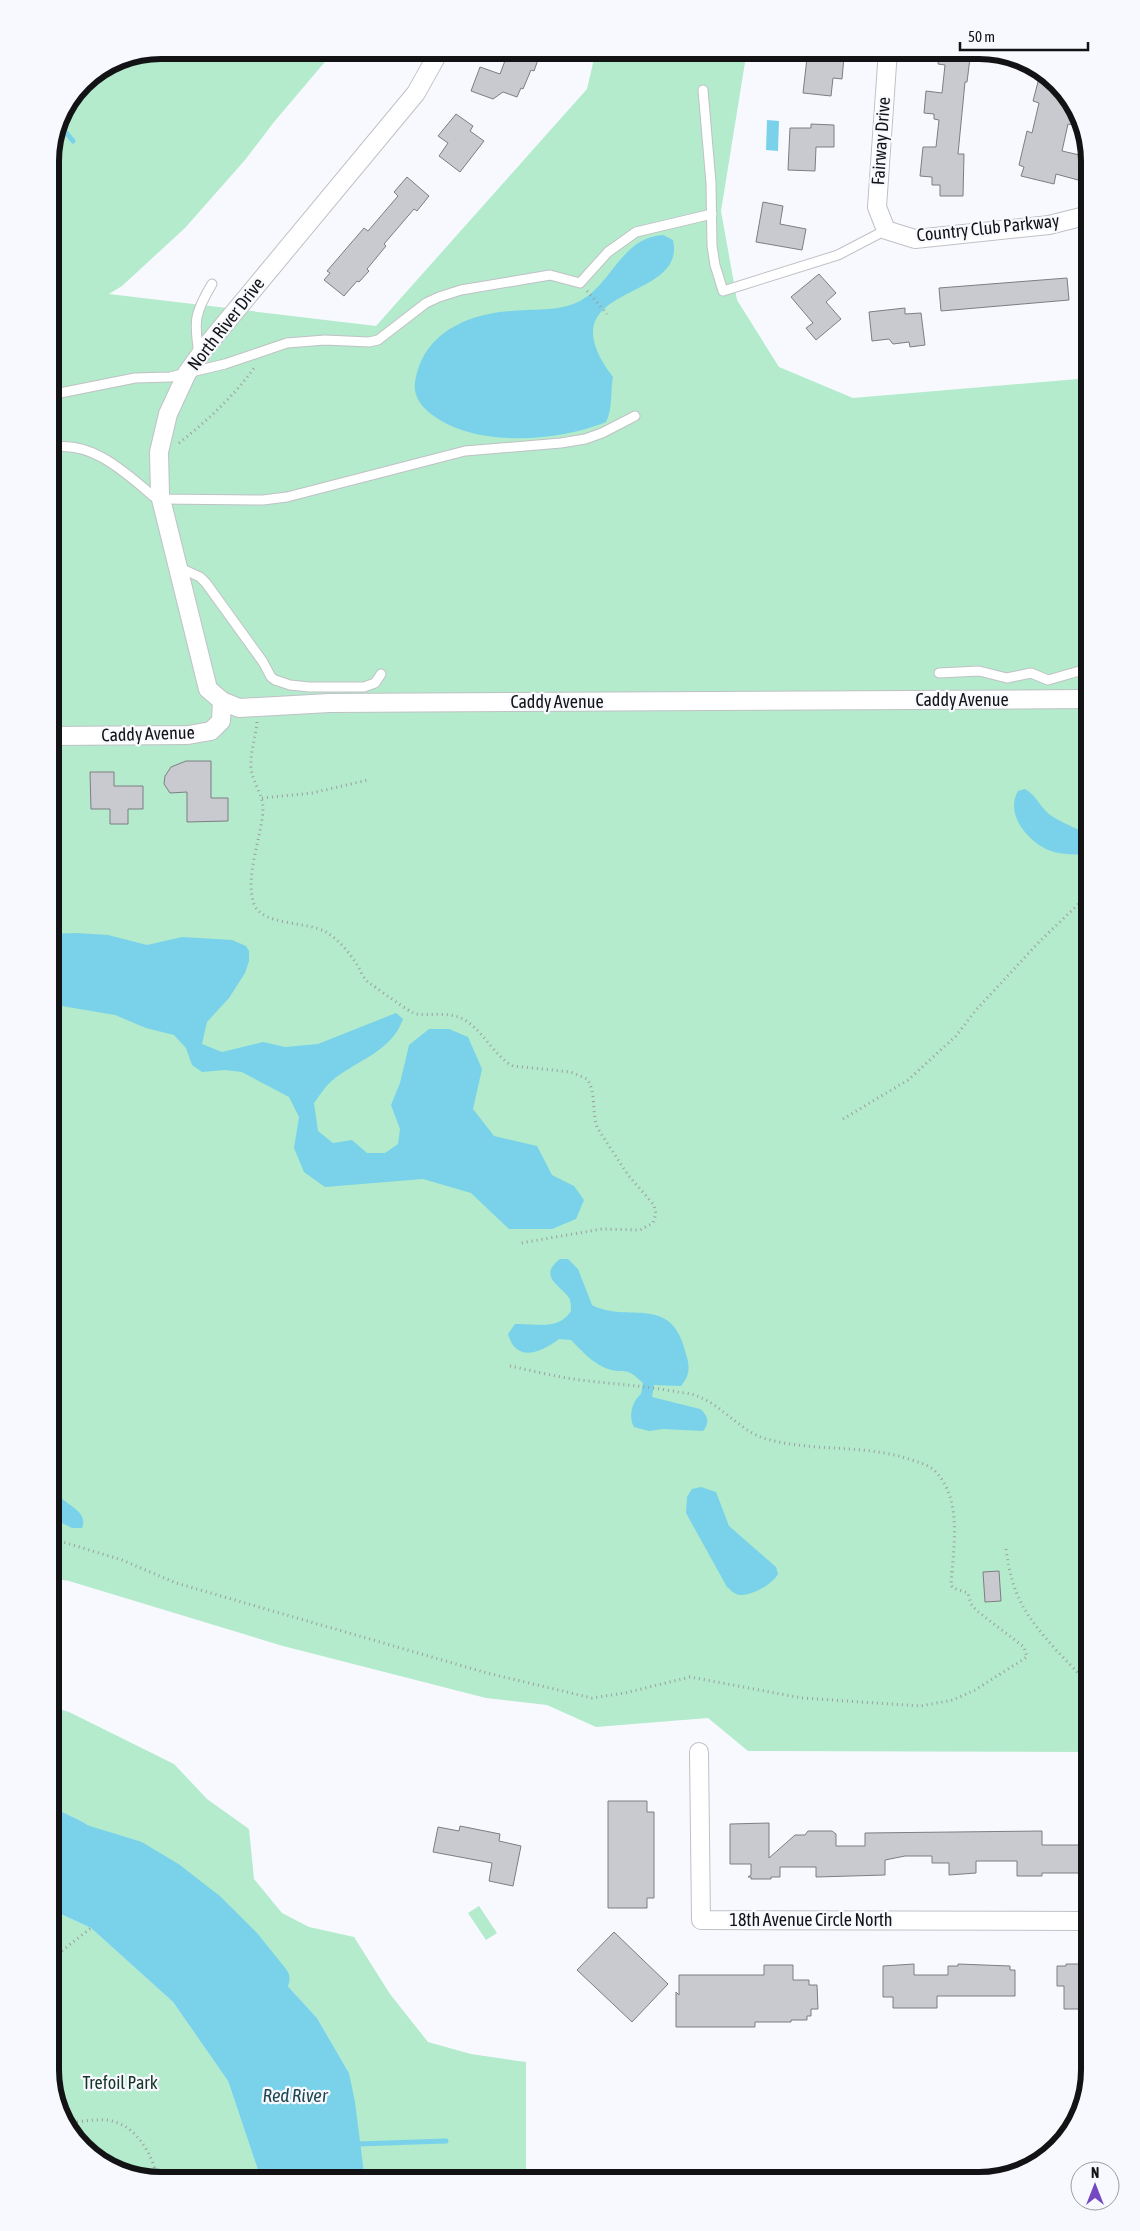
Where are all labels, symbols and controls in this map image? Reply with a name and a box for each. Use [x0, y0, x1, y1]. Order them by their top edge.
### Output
scale bar [960, 20, 1088, 52]
text: 50 m [968, 28, 995, 45]
street label: Fairway Drive [867, 96, 894, 186]
street label: Country Club Parkway [916, 210, 1060, 245]
street label: North River Drive [183, 273, 268, 374]
street label: Caddy Avenue [915, 689, 1009, 710]
street label: Caddy Avenue [510, 691, 604, 712]
street label: Caddy Avenue [101, 721, 195, 746]
street label: 18th Avenue Circle North [729, 1909, 893, 1930]
park label: Trefoil Park [82, 2072, 158, 2093]
water label: Red River [262, 2084, 329, 2106]
north arrow [1070, 2161, 1120, 2211]
text: N [1091, 2165, 1099, 2181]

